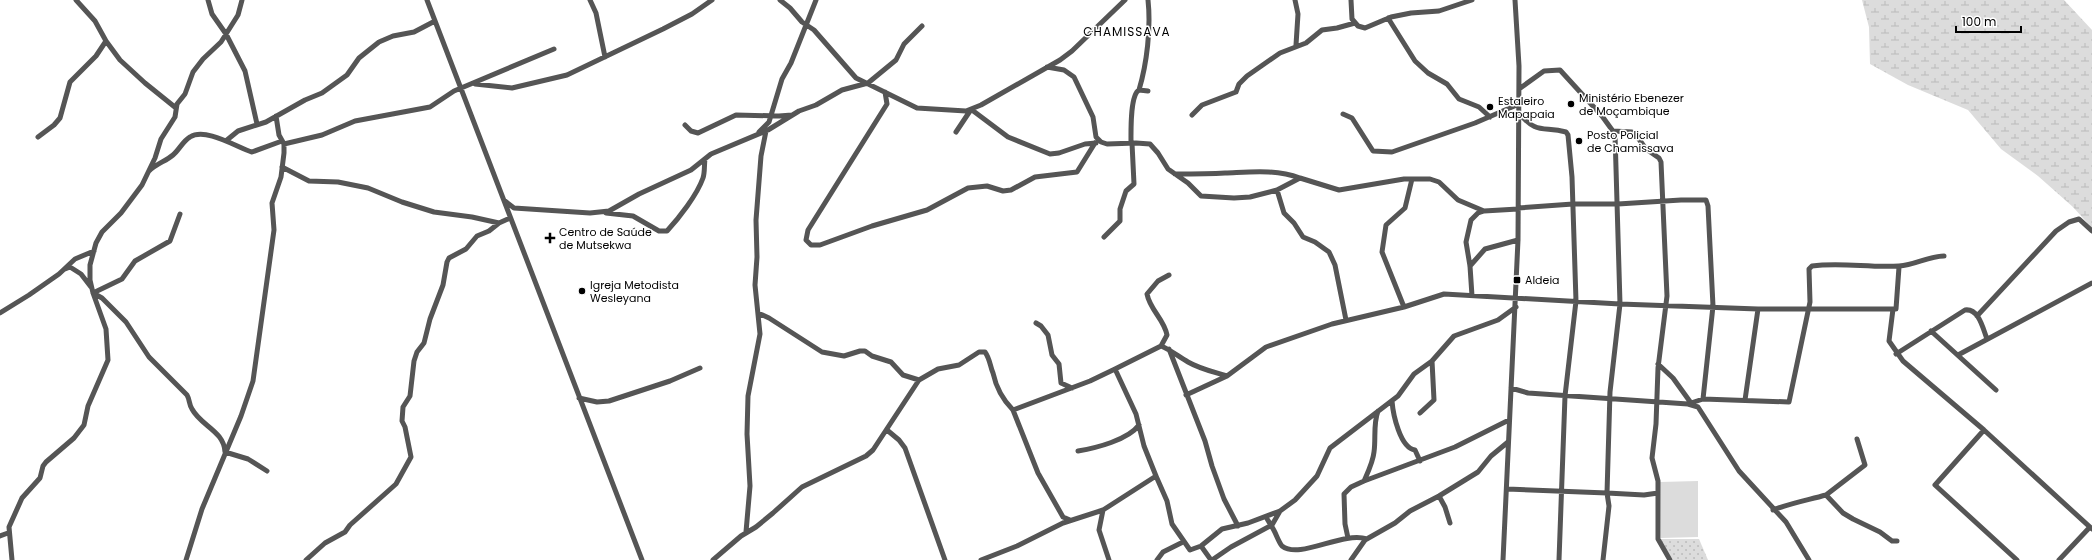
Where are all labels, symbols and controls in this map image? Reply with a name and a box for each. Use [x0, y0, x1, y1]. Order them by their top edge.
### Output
scale bar [1956, 8, 2021, 34]
text: 100 m [1962, 13, 1996, 30]
district label: CHAMISSAVA [1083, 23, 1171, 40]
place label: Ministério Ebenezer de Moçambique [1579, 90, 1684, 119]
place label: Estaleiro Mapapaia [1498, 93, 1555, 122]
marker: Ministério Ebenezer de Moçambique [1566, 99, 1576, 109]
marker: Estaleiro Mapapaia [1485, 102, 1495, 112]
place label: Posto Policial de Chamissava [1587, 127, 1674, 156]
marker: Posto Policial de Chamissava [1574, 136, 1584, 146]
place label: Centro de Saúde de Mutsekwa [559, 224, 652, 253]
marker: Centro de Saúde de Mutsekwa [544, 232, 556, 244]
place label: Aldeia [1525, 272, 1560, 288]
marker: Aldeia [1512, 275, 1522, 285]
place label: Igreja Metodista Wesleyana [590, 277, 679, 306]
marker: Igreja Metodista Wesleyana [577, 286, 587, 296]

